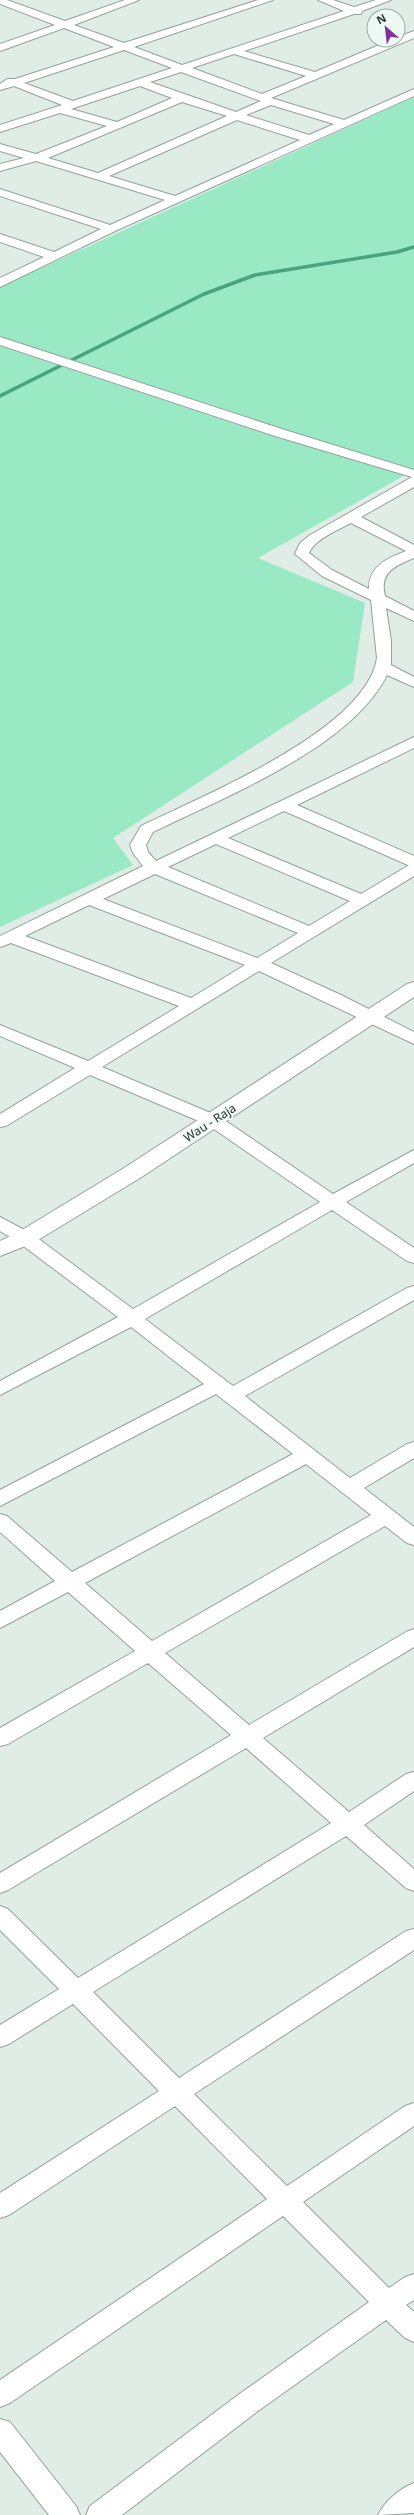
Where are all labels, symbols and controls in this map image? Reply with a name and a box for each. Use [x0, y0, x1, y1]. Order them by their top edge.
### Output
north arrow [366, 8, 406, 48]
text: N [374, 10, 389, 27]
street label: Wau - Raja [180, 1099, 239, 1146]

